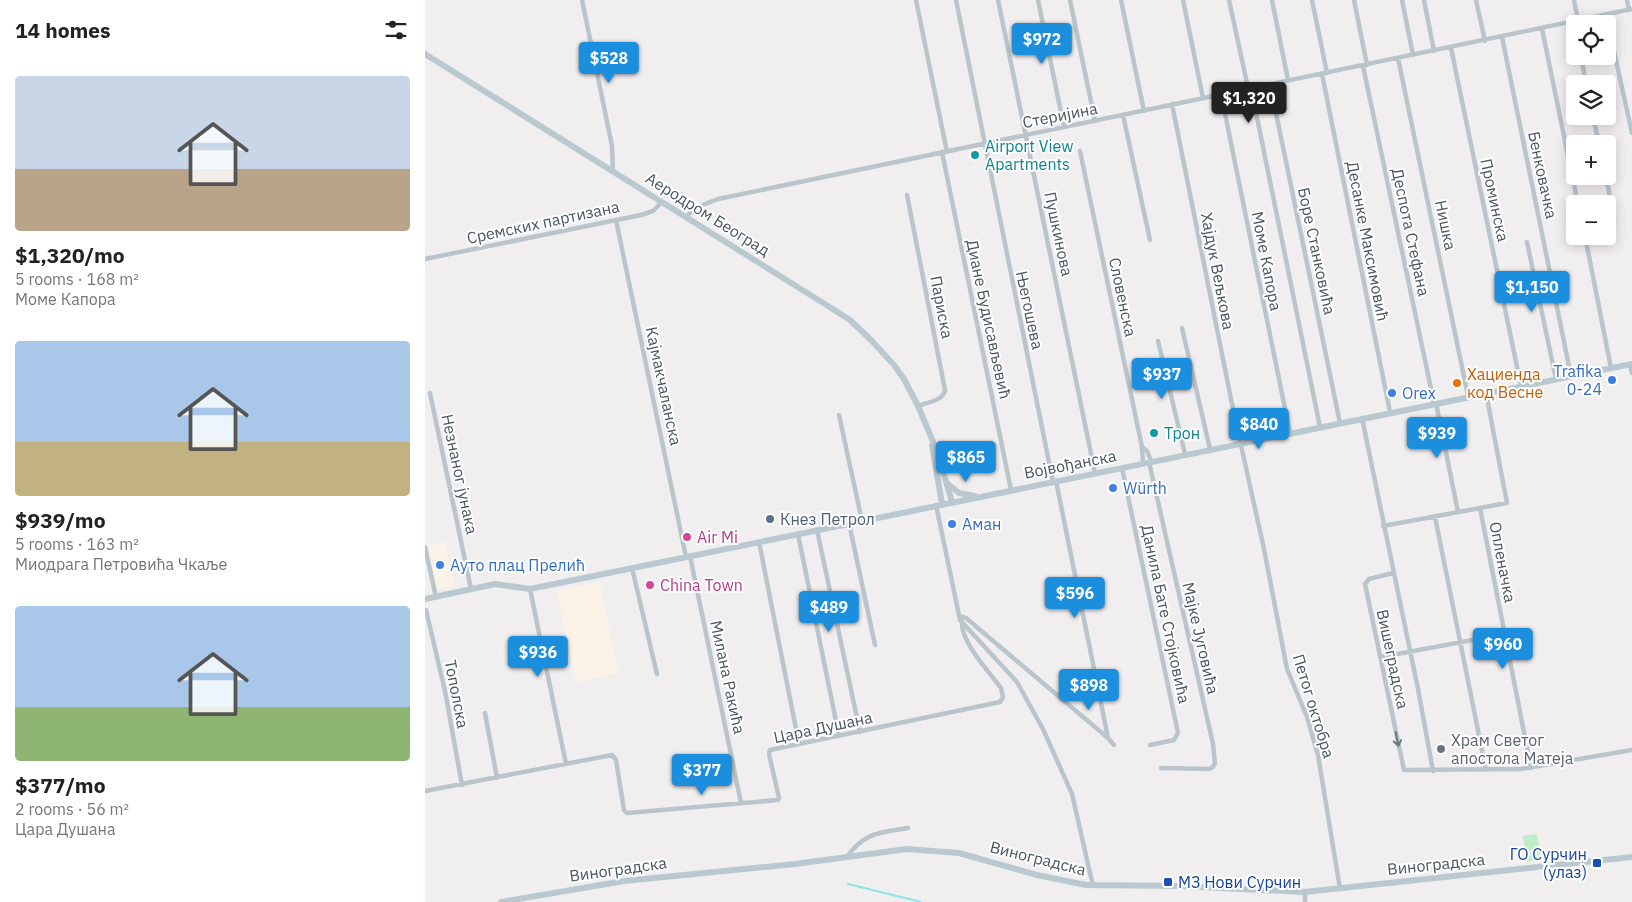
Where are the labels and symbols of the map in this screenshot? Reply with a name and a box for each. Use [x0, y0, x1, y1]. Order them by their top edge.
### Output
pin: $972 [1012, 22, 1072, 65]
pin: $528 [579, 42, 639, 84]
pin: $1,320 [1208, 82, 1290, 124]
street label: Стеријина [1021, 98, 1100, 132]
street label: Бенковачка [1524, 129, 1562, 221]
place label: Airport View Apartments [985, 136, 1073, 174]
marker: Airport View Apartments [969, 149, 981, 161]
street label: Проминска [1476, 157, 1514, 244]
street label: Десанке Максимовић [1343, 159, 1393, 323]
street label: Деспота Стефана [1388, 166, 1434, 298]
street label: Аеродром Београд [642, 168, 774, 260]
street label: Боре Станковића [1294, 185, 1340, 317]
street label: Пушкинова [1040, 190, 1078, 278]
street label: Сремских партизана [465, 196, 622, 248]
street label: Нишка [1431, 198, 1461, 252]
street label: Моме Капора [1248, 210, 1287, 313]
street label: Хајдук Вељкова [1197, 211, 1239, 332]
street label: Диане Будисављевић [962, 237, 1016, 401]
street label: Словенска [1105, 256, 1141, 339]
street label: Његошева [1012, 269, 1048, 352]
pin: $1,150 [1491, 270, 1573, 313]
street label: Париска [926, 274, 958, 341]
street label: Кајмакчаланска [642, 325, 686, 448]
pin: $937 [1132, 358, 1192, 400]
place label: Trafika 0-24 [1553, 361, 1602, 399]
place label: Хациенда код Весне [1467, 364, 1543, 402]
marker: Trafika 0-24 [1606, 374, 1618, 386]
marker: Хациенда код Весне [1451, 377, 1463, 389]
place label: Orex [1402, 383, 1436, 403]
marker: Orex [1386, 387, 1398, 399]
pin: $840 [1229, 408, 1289, 450]
street label: Незнаног јунака [438, 412, 483, 536]
pin: $939 [1407, 416, 1467, 459]
place label: Трон [1164, 423, 1200, 443]
marker: Трон [1148, 427, 1160, 439]
pin: $865 [936, 440, 996, 483]
street label: Војвођанска [1022, 445, 1118, 483]
place label: Würth [1123, 478, 1167, 498]
marker: Würth [1107, 482, 1119, 494]
place label: Кнез Петрол [780, 509, 875, 529]
marker: Кнез Петрол [764, 513, 776, 525]
place label: Аман [962, 514, 1001, 534]
marker: Аман [946, 518, 958, 530]
street label: Опленачка [1485, 520, 1521, 605]
street label: Данила Бате Стојковића [1137, 523, 1195, 706]
place label: Air Mi [697, 527, 738, 547]
marker: Air Mi [681, 531, 693, 543]
place label: Ауто плац Прелић [450, 555, 585, 575]
marker: Ауто плац Прелић [434, 559, 446, 571]
place label: China Town [660, 575, 743, 595]
pin: $596 [1045, 576, 1105, 619]
marker: China Town [644, 579, 656, 591]
street label: Мајке Југовића [1178, 580, 1224, 696]
pin: $489 [799, 590, 859, 633]
street label: Вишеградска [1373, 607, 1413, 711]
street label: Милана Ракића [706, 618, 750, 736]
pin: $960 [1473, 628, 1533, 670]
pin: $936 [508, 636, 568, 678]
street label: Петог октобра [1289, 652, 1339, 761]
street label: Тополска [441, 658, 474, 730]
pin: $898 [1059, 668, 1119, 711]
street label: Цара Душана [772, 707, 875, 747]
place label: Храм Светог апостола Матеја [1451, 730, 1574, 768]
one-way arrow [1392, 731, 1402, 747]
marker: Храм Светог апостола Матеја [1435, 743, 1447, 755]
pin: $377 [672, 754, 732, 796]
street label: Виноградска [988, 836, 1088, 880]
place label: ГО Сурчин (улаз) [1510, 844, 1587, 882]
street label: Виноградска [1386, 849, 1486, 879]
street label: Виноградска [568, 852, 668, 886]
marker: ГО Сурчин (улаз) [1591, 857, 1603, 869]
place label: МЗ Нови Сурчин [1178, 872, 1301, 892]
marker: МЗ Нови Сурчин [1162, 876, 1174, 888]

